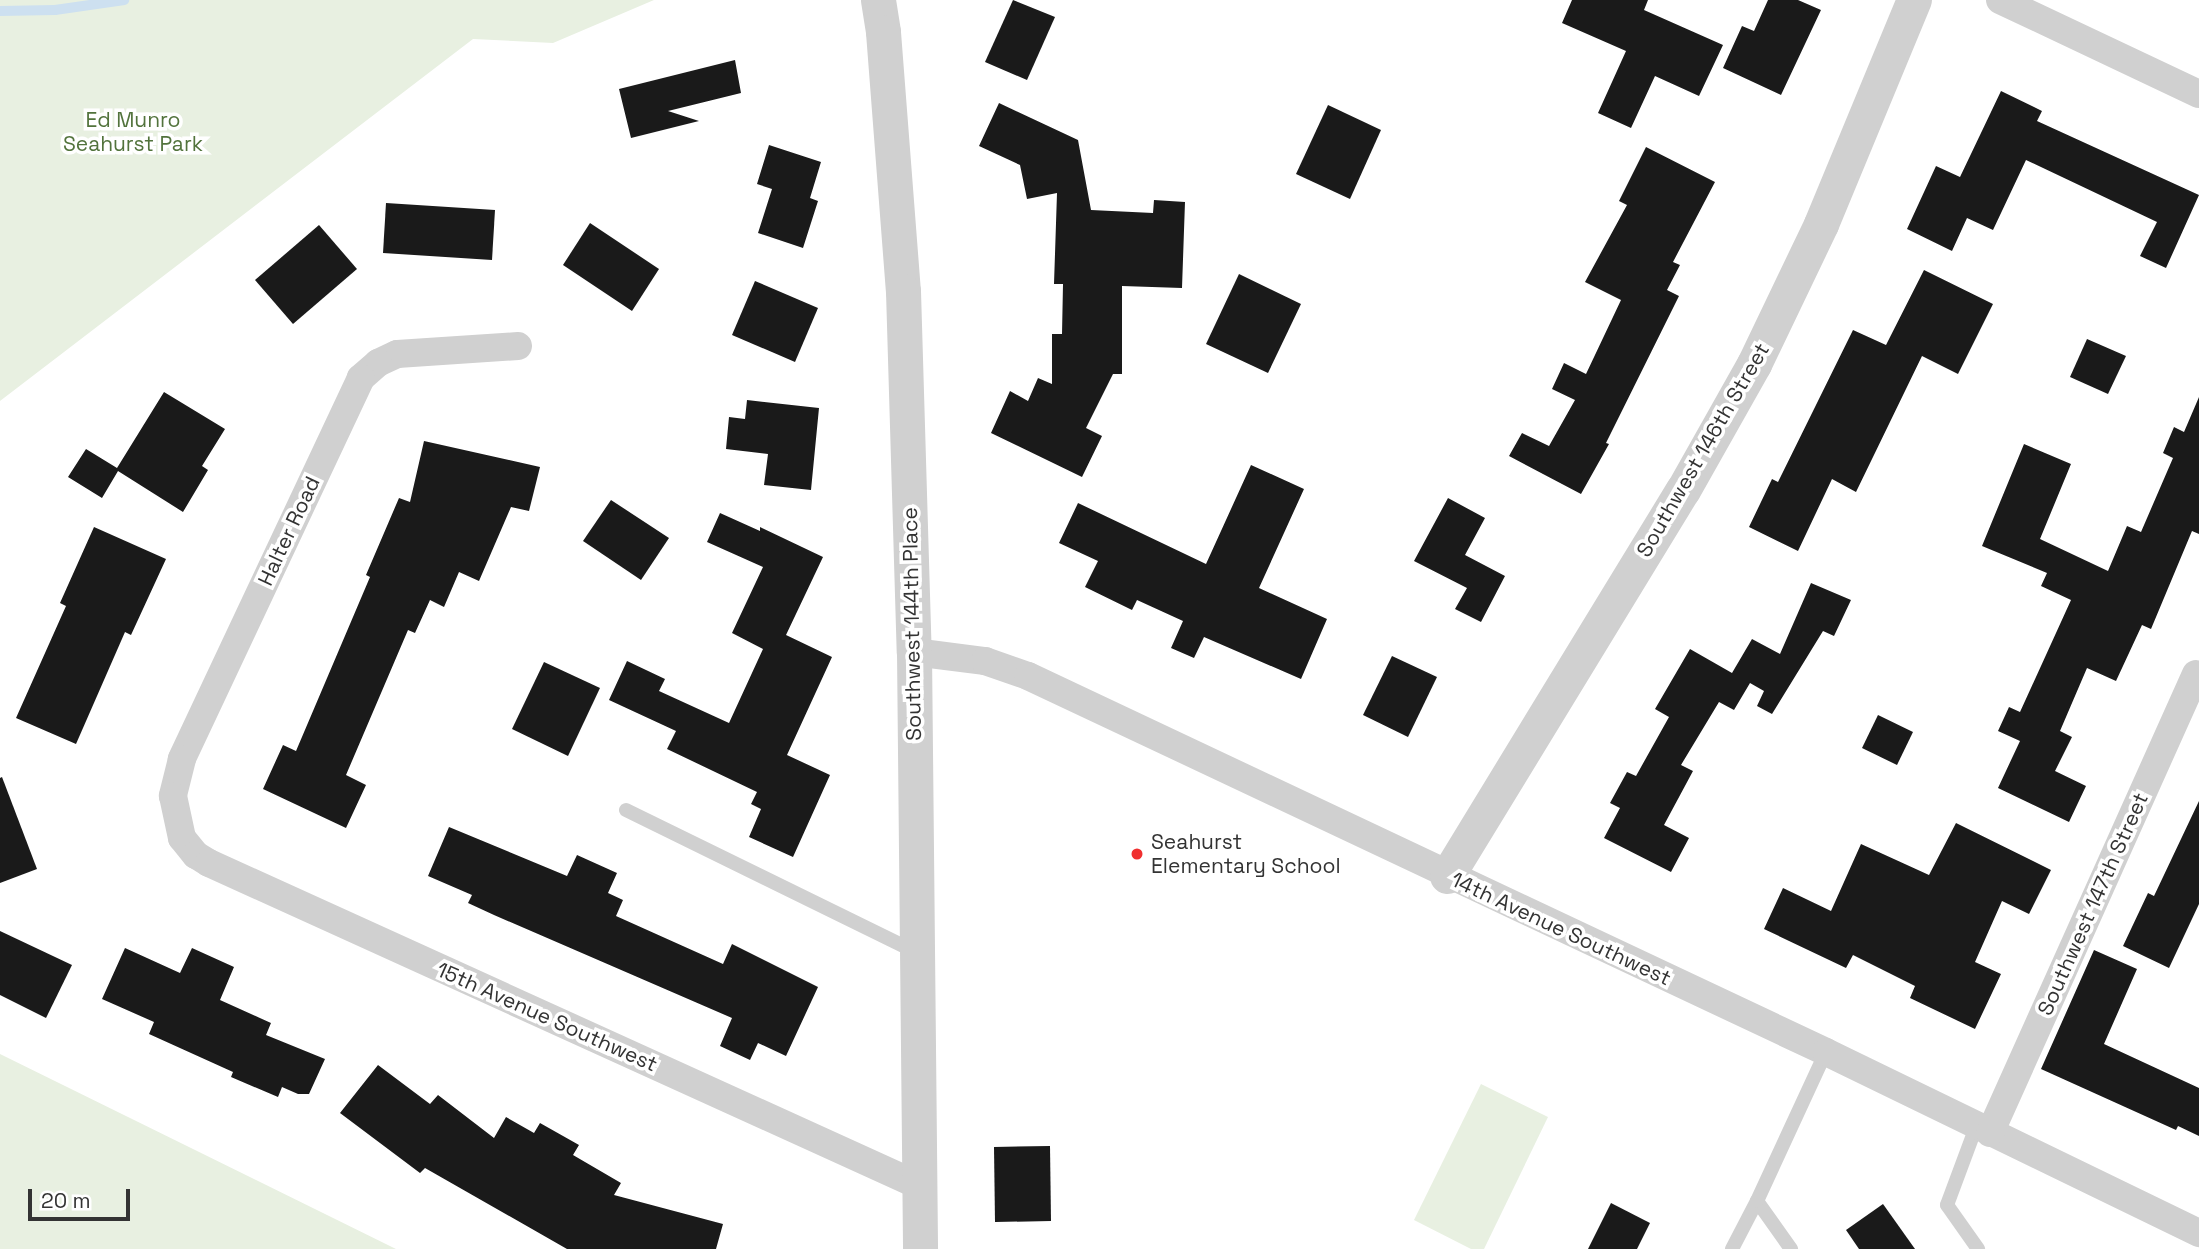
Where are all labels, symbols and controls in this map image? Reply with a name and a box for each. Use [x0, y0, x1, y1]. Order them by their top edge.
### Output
park label: Ed Munro Seahurst Park [63, 107, 203, 157]
street label: Southwest 146th Street [1631, 339, 1775, 561]
street label: Halter Road [253, 472, 325, 590]
street label: Southwest 144th Place [897, 507, 927, 741]
street label: Southwest 147th Street [2032, 789, 2154, 1019]
place label: Seahurst Elementary School [1151, 829, 1341, 879]
marker: Seahurst Elementary School [1129, 846, 1145, 862]
street label: 14th Avenue Southwest [1447, 867, 1675, 991]
street label: 15th Avenue Southwest [432, 957, 662, 1077]
scale bar [32, 1176, 133, 1220]
text: 20 m [41, 1187, 91, 1214]

